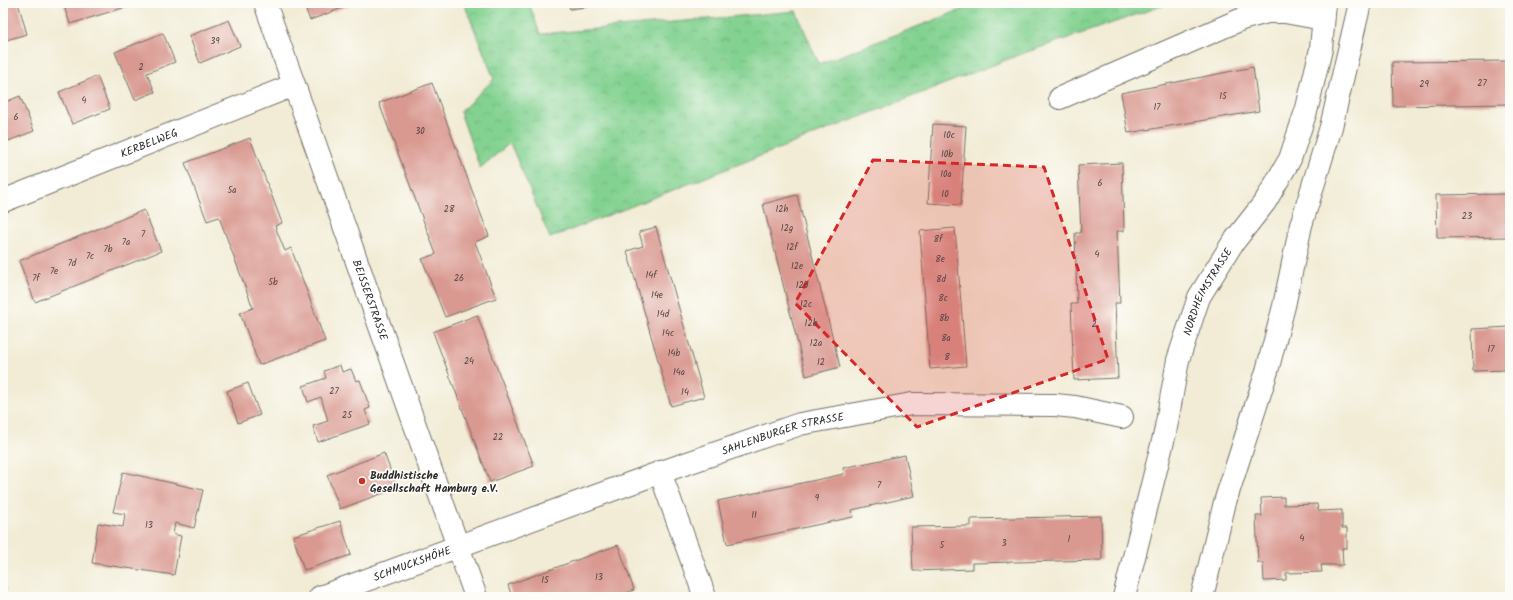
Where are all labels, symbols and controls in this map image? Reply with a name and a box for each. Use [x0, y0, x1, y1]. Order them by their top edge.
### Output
house number: 39 [210, 34, 220, 49]
house number: 2 [138, 60, 144, 75]
house number: 27 [1477, 76, 1488, 91]
house number: 29 [1419, 77, 1429, 92]
house number: 15 [1219, 89, 1228, 104]
house number: 4 [82, 93, 87, 108]
house number: 17 [1154, 100, 1161, 115]
house number: 6 [13, 110, 19, 125]
street label: KERBELWEG [118, 124, 181, 163]
house number: 30 [415, 124, 425, 139]
house number: 10c [943, 128, 955, 143]
house number: 10b [941, 147, 953, 162]
house number: 10a [940, 167, 952, 182]
house number: 6 [1097, 176, 1103, 191]
house number: 5a [227, 183, 237, 198]
house number: 10 [941, 187, 949, 202]
house number: 28 [444, 202, 455, 217]
house number: 12h [776, 202, 789, 217]
house number: 23 [1462, 209, 1472, 224]
house number: 12g [781, 221, 793, 236]
house number: 7 [141, 227, 146, 242]
house number: 8f [934, 232, 944, 247]
house number: 7a [122, 235, 130, 250]
house number: 12f [786, 240, 799, 255]
house number: 7b [104, 242, 113, 257]
street label: NORDHEIMSTRASSE [1179, 244, 1238, 338]
house number: 4 [1095, 247, 1100, 262]
house number: 7c [86, 249, 94, 264]
house number: 8e [935, 252, 945, 267]
house number: 7d [68, 256, 77, 271]
street label: BEISSERSTRASSE [347, 257, 392, 343]
house number: 12e [791, 259, 803, 274]
house number: 7e [50, 264, 58, 279]
house number: 14f [645, 268, 658, 283]
house number: 7f [32, 271, 41, 286]
house number: 26 [454, 271, 464, 286]
house number: 8d [936, 272, 946, 287]
house number: 5b [268, 275, 278, 290]
house number: 12d [796, 278, 809, 293]
house number: 14e [651, 288, 663, 303]
house number: 8c [938, 291, 948, 306]
house number: 12c [800, 297, 812, 312]
house number: 14d [657, 307, 670, 322]
house number: 8b [939, 311, 949, 326]
house number: 12b [805, 316, 818, 331]
house number: 2 [1091, 317, 1097, 332]
house number: 14c [662, 326, 674, 341]
house number: 8a [941, 331, 951, 346]
house number: 12a [810, 336, 822, 351]
house number: 17 [1488, 342, 1495, 357]
house number: 14b [668, 346, 681, 361]
house number: 8 [944, 350, 950, 365]
house number: 24 [464, 354, 474, 369]
house number: 12 [817, 355, 825, 370]
house number: 14a [673, 365, 685, 380]
house number: 27 [329, 384, 340, 399]
house number: 14 [681, 385, 689, 400]
house number: 25 [342, 408, 353, 423]
street label: SAHLENBURGER STRASSE [719, 408, 846, 461]
house number: 22 [493, 430, 503, 445]
place label: Buddhistische Gesellschaft Hamburg e.V. [370, 467, 498, 498]
marker: Buddhistische Gesellschaft Hamburg e.V. [357, 476, 367, 486]
house number: 7 [877, 478, 882, 493]
house number: 9 [815, 491, 820, 506]
house number: 11 [751, 508, 757, 523]
house number: 13 [145, 518, 153, 533]
house number: 4 [1300, 531, 1305, 546]
house number: 1 [1068, 532, 1071, 547]
house number: 3 [1001, 536, 1007, 551]
house number: 5 [940, 538, 946, 553]
street label: SCHMUCKSHÖHE [371, 541, 454, 587]
house number: 13 [595, 570, 603, 585]
house number: 15 [541, 573, 550, 588]

